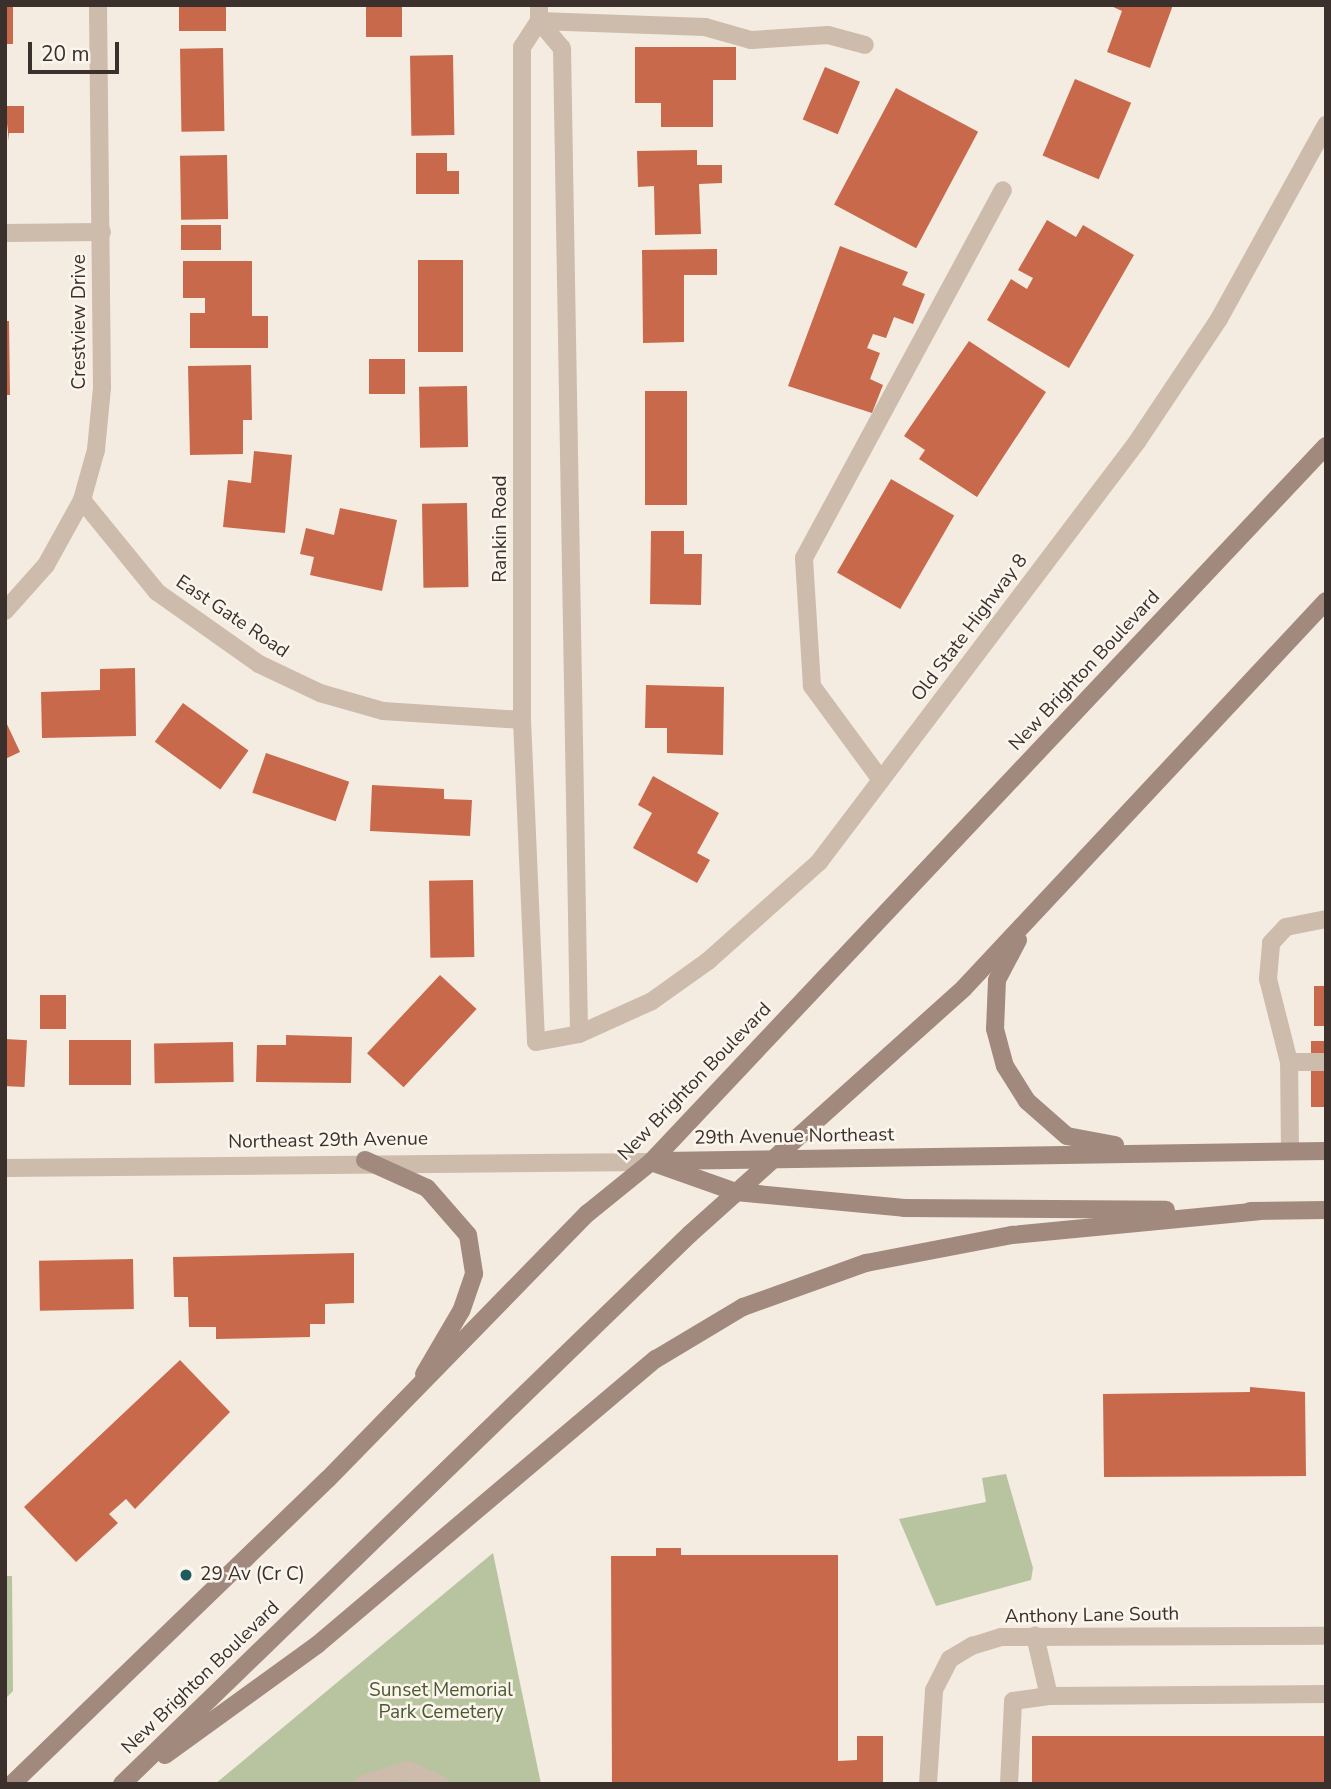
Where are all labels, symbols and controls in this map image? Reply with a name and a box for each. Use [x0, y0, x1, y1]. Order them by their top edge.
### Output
scale bar [32, 28, 122, 72]
text: 20 m [41, 40, 90, 68]
street label: Crestview Drive [69, 254, 91, 390]
street label: Rankin Road [490, 475, 512, 583]
street label: Old State Highway 8 [907, 550, 1033, 706]
street label: East Gate Road [171, 571, 293, 663]
street label: New Brighton Boulevard [1005, 586, 1165, 756]
street label: New Brighton Boulevard [614, 998, 776, 1166]
street label: 29th Avenue Northeast [694, 1124, 894, 1150]
street label: Northeast 29th Avenue [228, 1128, 428, 1154]
place label: 29 Av (Cr C) [200, 1564, 305, 1586]
marker: 29 Av (Cr C) [178, 1567, 194, 1583]
street label: New Brighton Boulevard [117, 1597, 285, 1759]
street label: Anthony Lane South [1005, 1603, 1179, 1629]
park label: Sunset Memorial Park Cemetery [369, 1680, 513, 1724]

